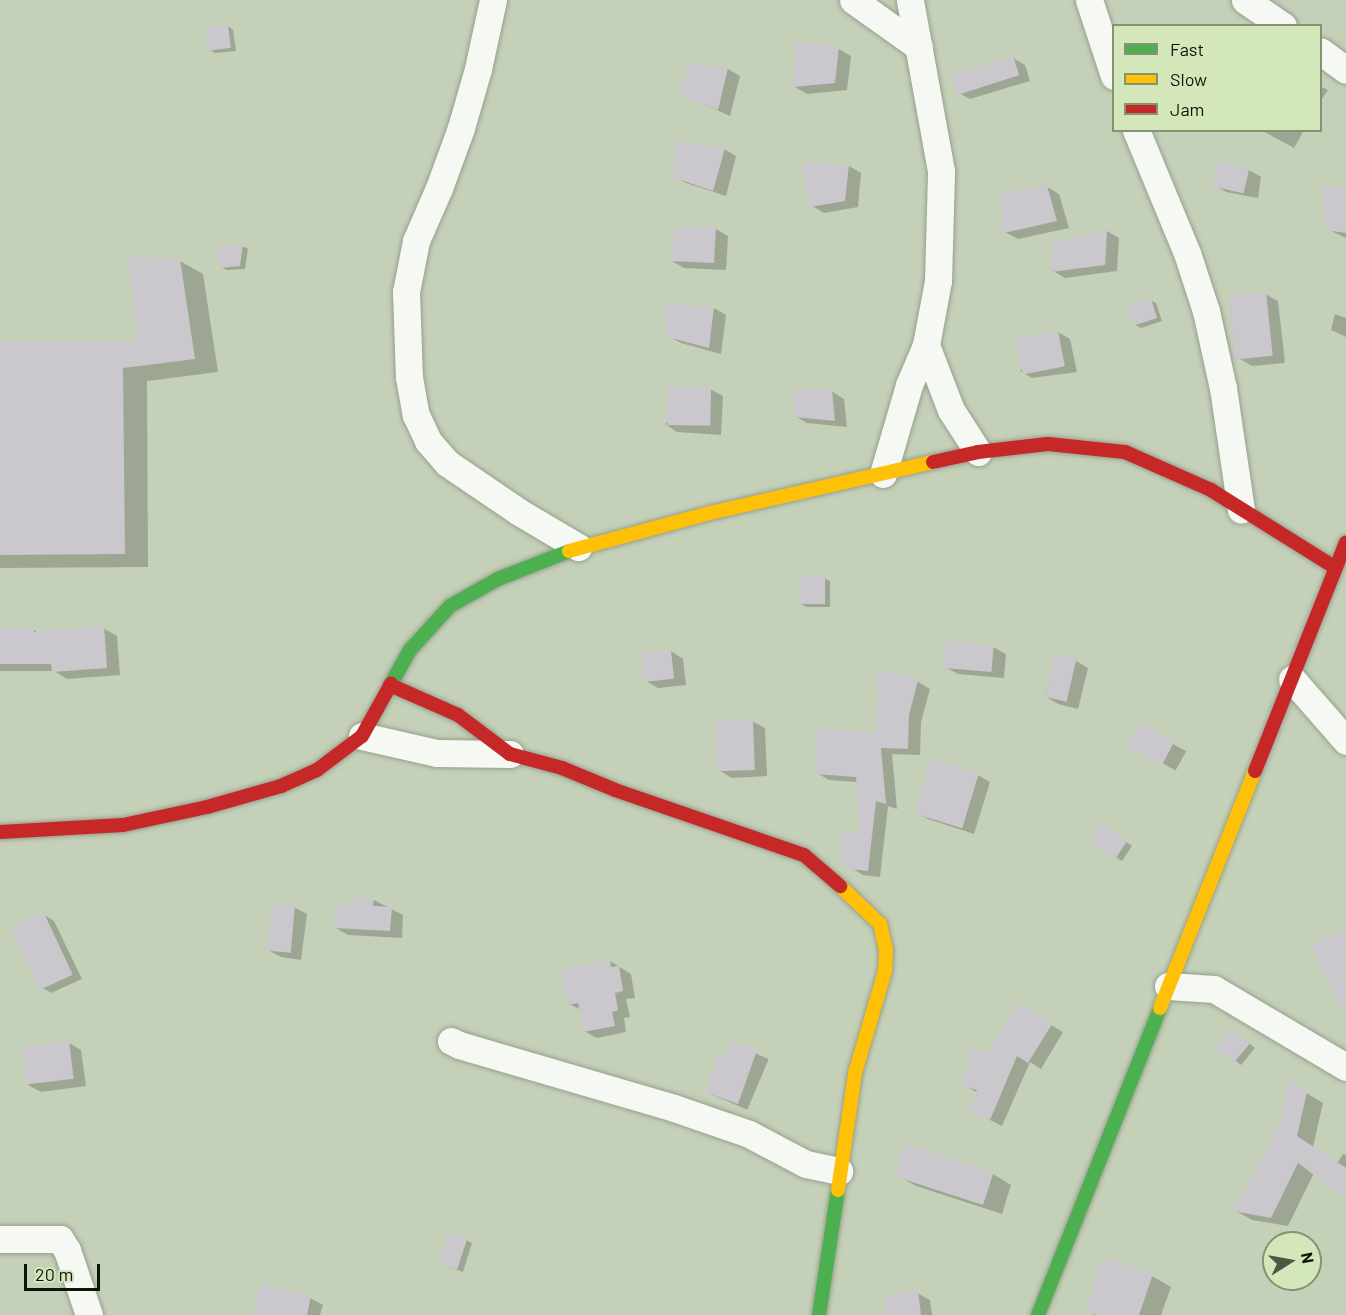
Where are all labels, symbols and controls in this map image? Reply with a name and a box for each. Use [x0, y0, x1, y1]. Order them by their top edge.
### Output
legend [1112, 24, 1322, 132]
text: Fast [1170, 38, 1204, 60]
text: Slow [1170, 68, 1207, 90]
text: Jam [1170, 98, 1204, 120]
north arrow [1262, 1231, 1322, 1291]
text: N [1298, 1251, 1319, 1265]
scale bar [27, 1252, 104, 1290]
text: 20 m [35, 1263, 73, 1285]

